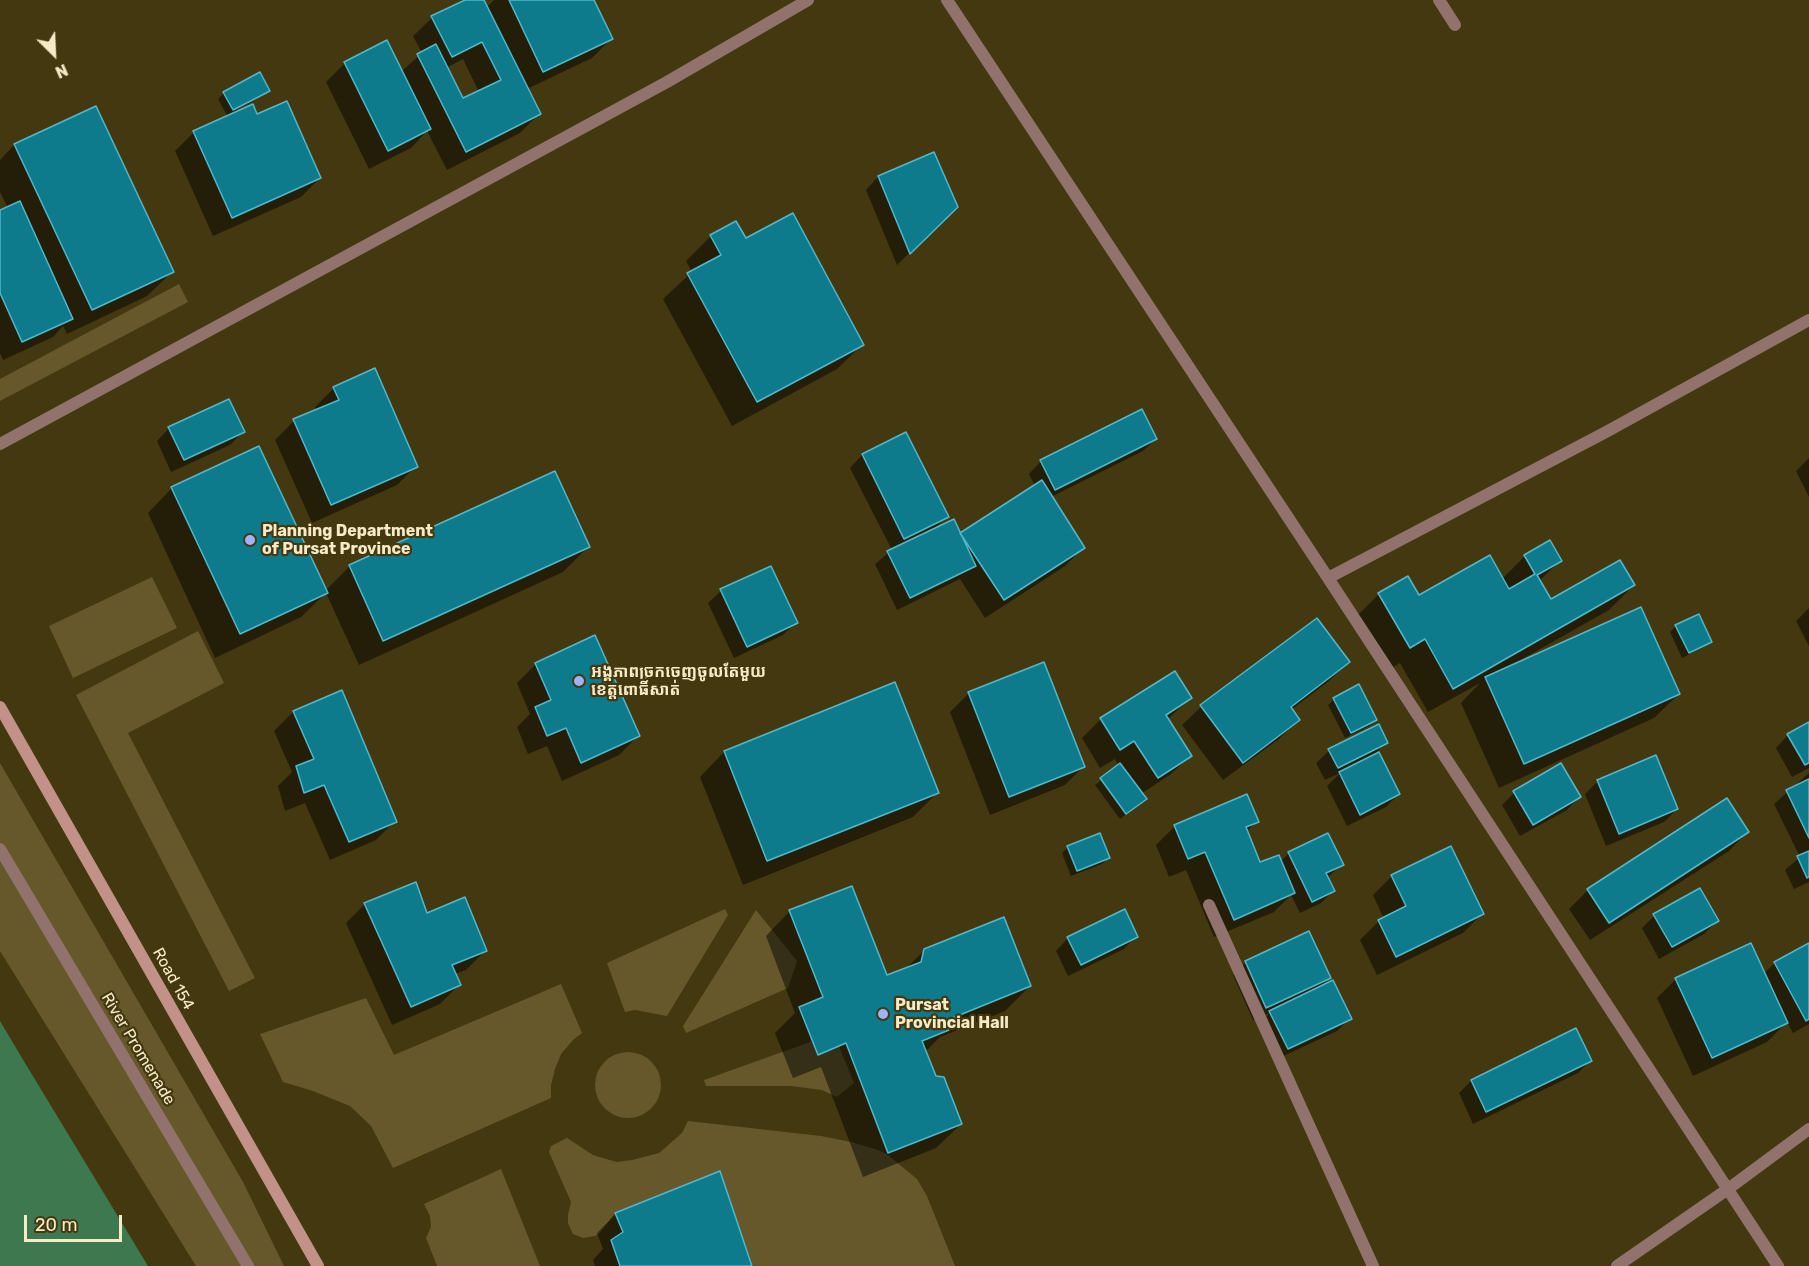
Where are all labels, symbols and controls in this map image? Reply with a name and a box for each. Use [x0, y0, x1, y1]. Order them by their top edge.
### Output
north arrow [24, 24, 84, 84]
text: N [52, 60, 71, 82]
place label: Planning Department of Pursat Province [262, 521, 433, 559]
marker: Planning Department of Pursat Province [243, 533, 257, 547]
place label: អង្គភាពច្រកចេញចូលតែមួយ ខេត្តពោធិ៍សាត់ [591, 662, 766, 700]
marker: អង្គភាពច្រកចេញចូលតែមួយ ខេត្តពោធិ៍សាត់ [572, 674, 586, 688]
street label: Road 154 [148, 945, 198, 1013]
street label: River Promenade [97, 989, 179, 1109]
place label: Pursat Provincial Hall [895, 995, 1009, 1033]
marker: Pursat Provincial Hall [876, 1007, 890, 1021]
scale bar [27, 1203, 124, 1241]
text: 20 m [35, 1214, 77, 1236]

